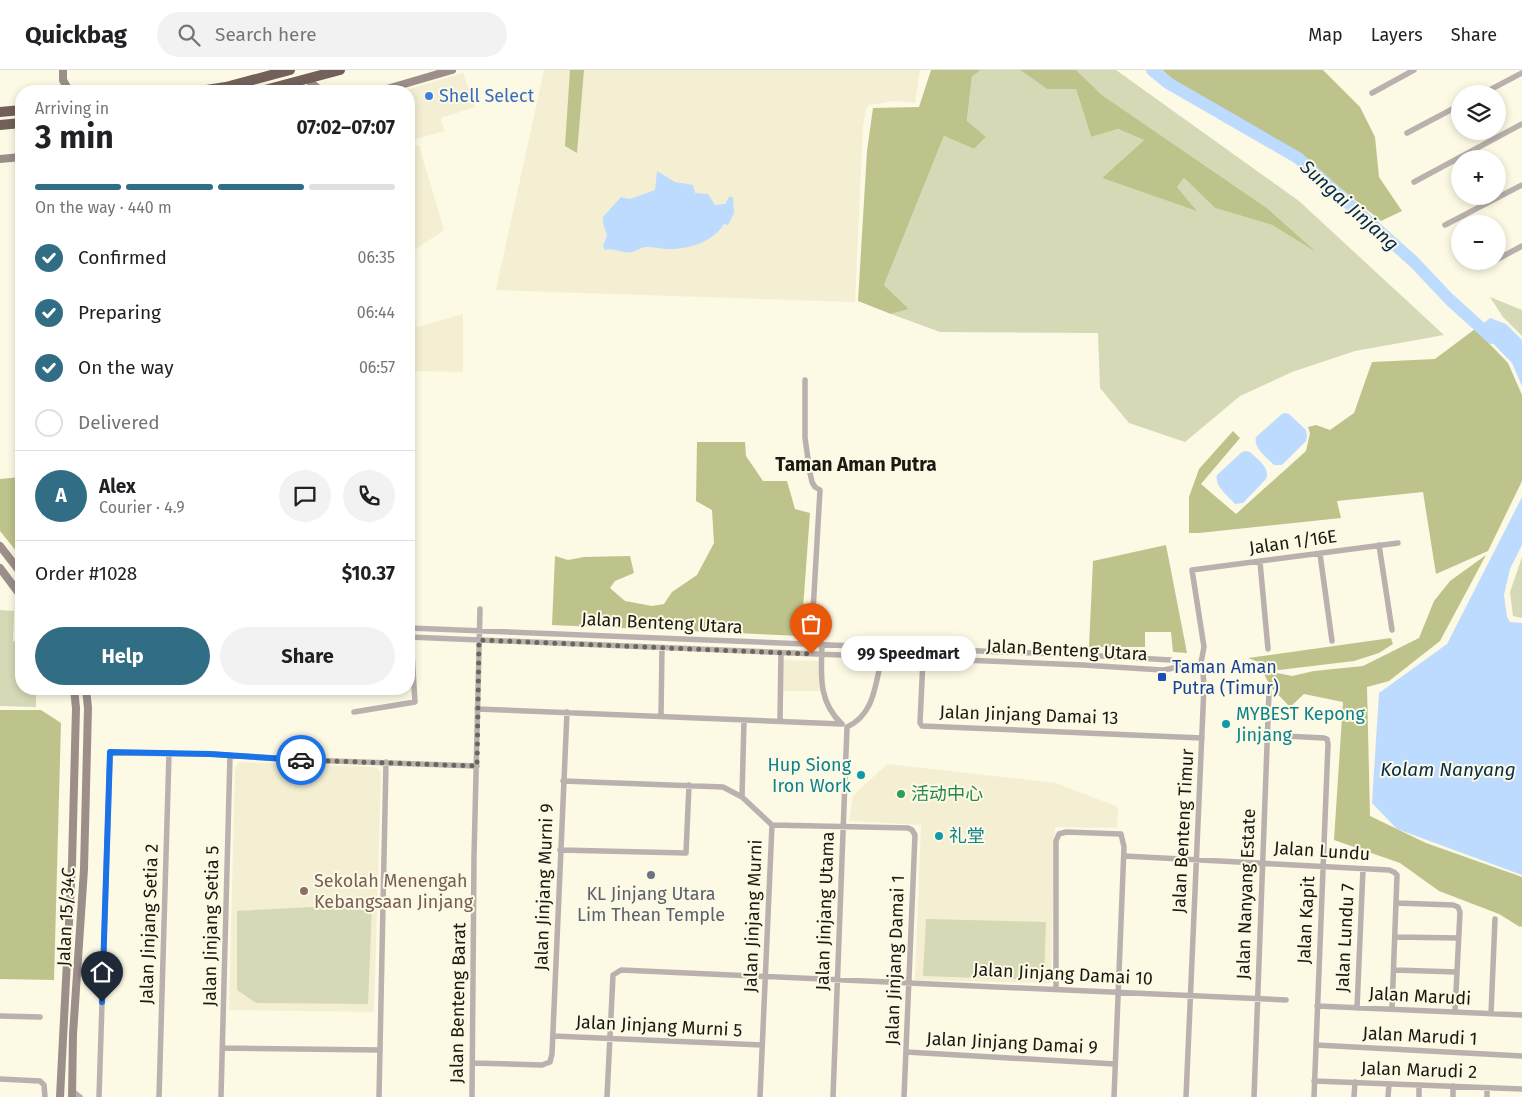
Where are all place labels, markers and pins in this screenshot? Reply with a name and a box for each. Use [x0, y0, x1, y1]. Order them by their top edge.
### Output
place label: Shell Select [439, 85, 535, 107]
marker: Shell Select [423, 90, 435, 102]
pin [790, 603, 832, 654]
callout: 99 Speedmart [841, 636, 976, 672]
place label: Taman Aman Putra (Timur) [1172, 656, 1279, 699]
marker: Taman Aman Putra (Timur) [1156, 671, 1168, 683]
place label: MYBEST Kepong Jinjang [1236, 703, 1365, 746]
marker: MYBEST Kepong Jinjang [1220, 718, 1232, 730]
place label: Hup Siong Iron Work [768, 754, 852, 797]
marker: Hup Siong Iron Work [855, 769, 867, 781]
place label: 活动中心 [911, 783, 983, 805]
marker: 活动中心 [895, 788, 907, 800]
place label: 礼堂 [949, 825, 985, 847]
marker: 礼堂 [933, 830, 945, 842]
marker: KL Jinjang Utara Lim Thean Temple [645, 869, 657, 881]
place label: Sekolah Menengah Kebangsaan Jinjang [314, 870, 474, 913]
place label: KL Jinjang Utara Lim Thean Temple [577, 883, 725, 926]
marker: Sekolah Menengah Kebangsaan Jinjang [298, 885, 310, 897]
pin [81, 951, 123, 1002]

